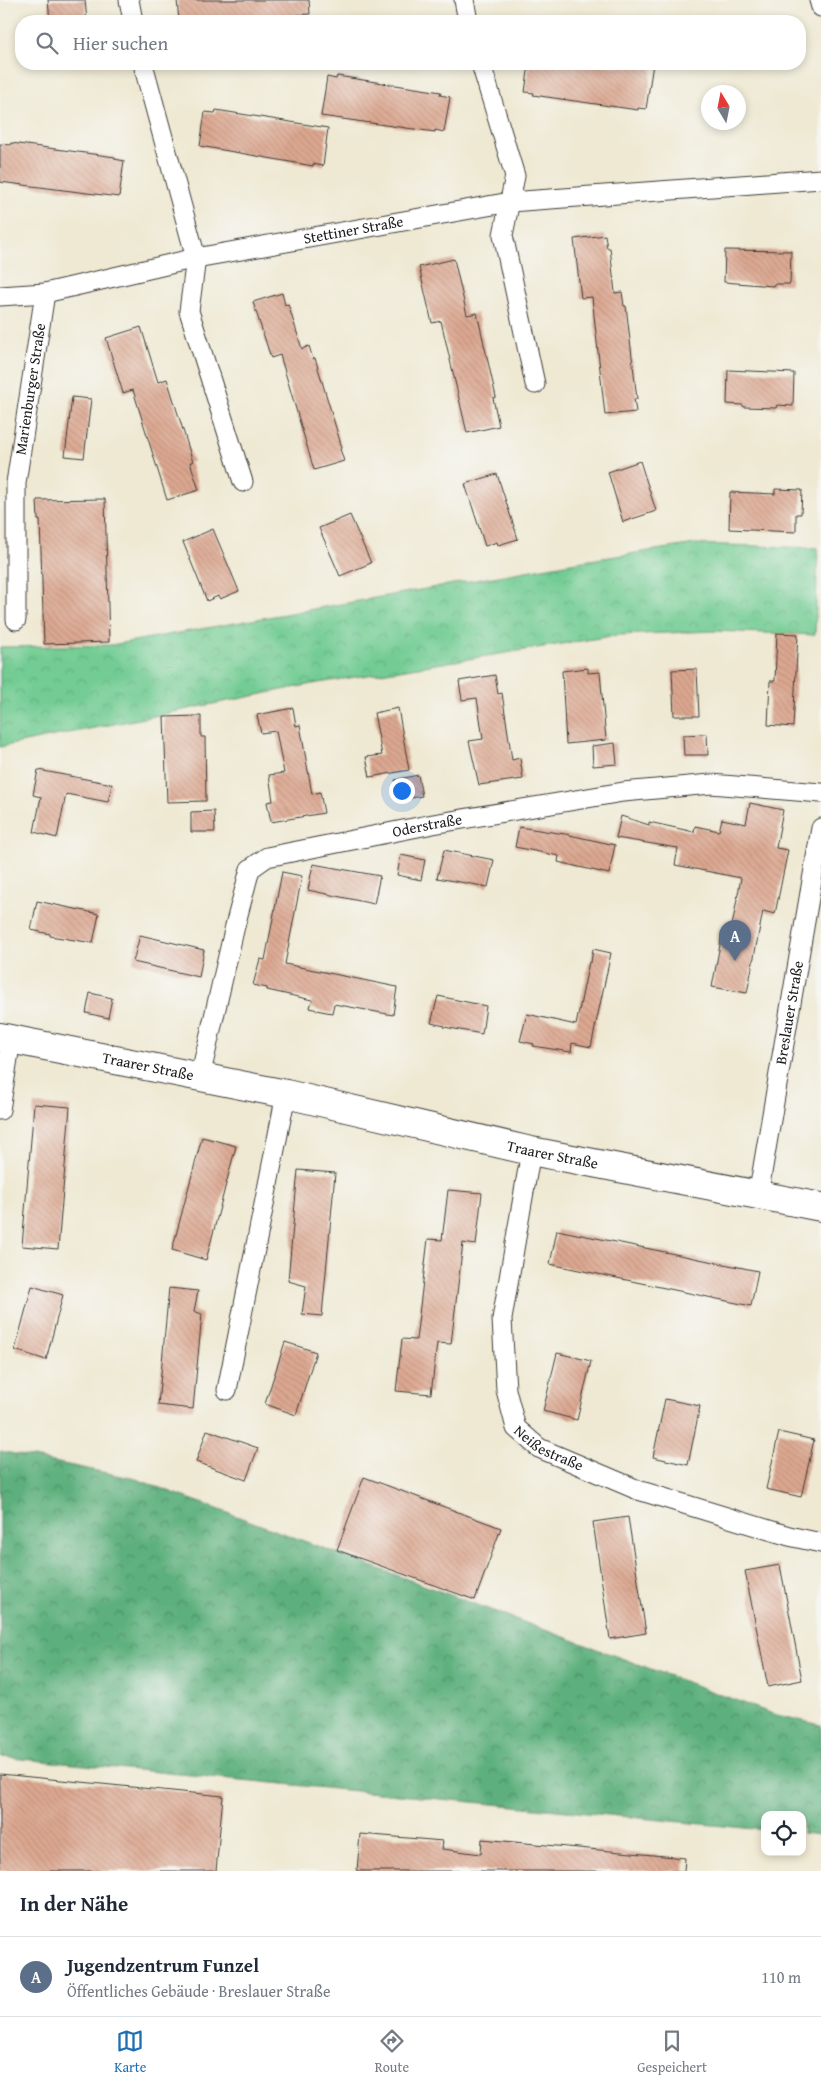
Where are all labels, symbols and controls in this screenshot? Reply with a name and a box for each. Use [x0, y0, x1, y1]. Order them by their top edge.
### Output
search box [15, 15, 806, 70]
icon: search [33, 29, 61, 57]
text: Hier suchen [73, 29, 168, 57]
north arrow [701, 85, 746, 130]
street label: Stettiner Straße [302, 210, 405, 249]
street label: Marienburger Straße [9, 322, 50, 456]
your location [389, 778, 415, 804]
street label: Oderstraße [390, 808, 464, 842]
pin: A [719, 920, 751, 961]
street label: Breslauer Straße [770, 959, 808, 1066]
street label: Traarer Straße [101, 1047, 196, 1085]
street label: Traarer Straße [505, 1135, 600, 1174]
street label: Neißestraße [510, 1420, 587, 1476]
map controls [761, 1811, 806, 1856]
button: locate [761, 1811, 806, 1856]
text: In der Nähe [20, 1888, 128, 1919]
text: Jugendzentrum Funzel [67, 1951, 259, 1979]
text: A [31, 1965, 41, 1989]
text: 110 m [761, 1965, 801, 1989]
text: Öffentliches Gebäude · Breslauer Straße [67, 1979, 330, 2003]
tab: Karte [114, 2027, 146, 2077]
tab: Route [375, 2027, 409, 2077]
tab: Gespeichert [637, 2027, 707, 2077]

